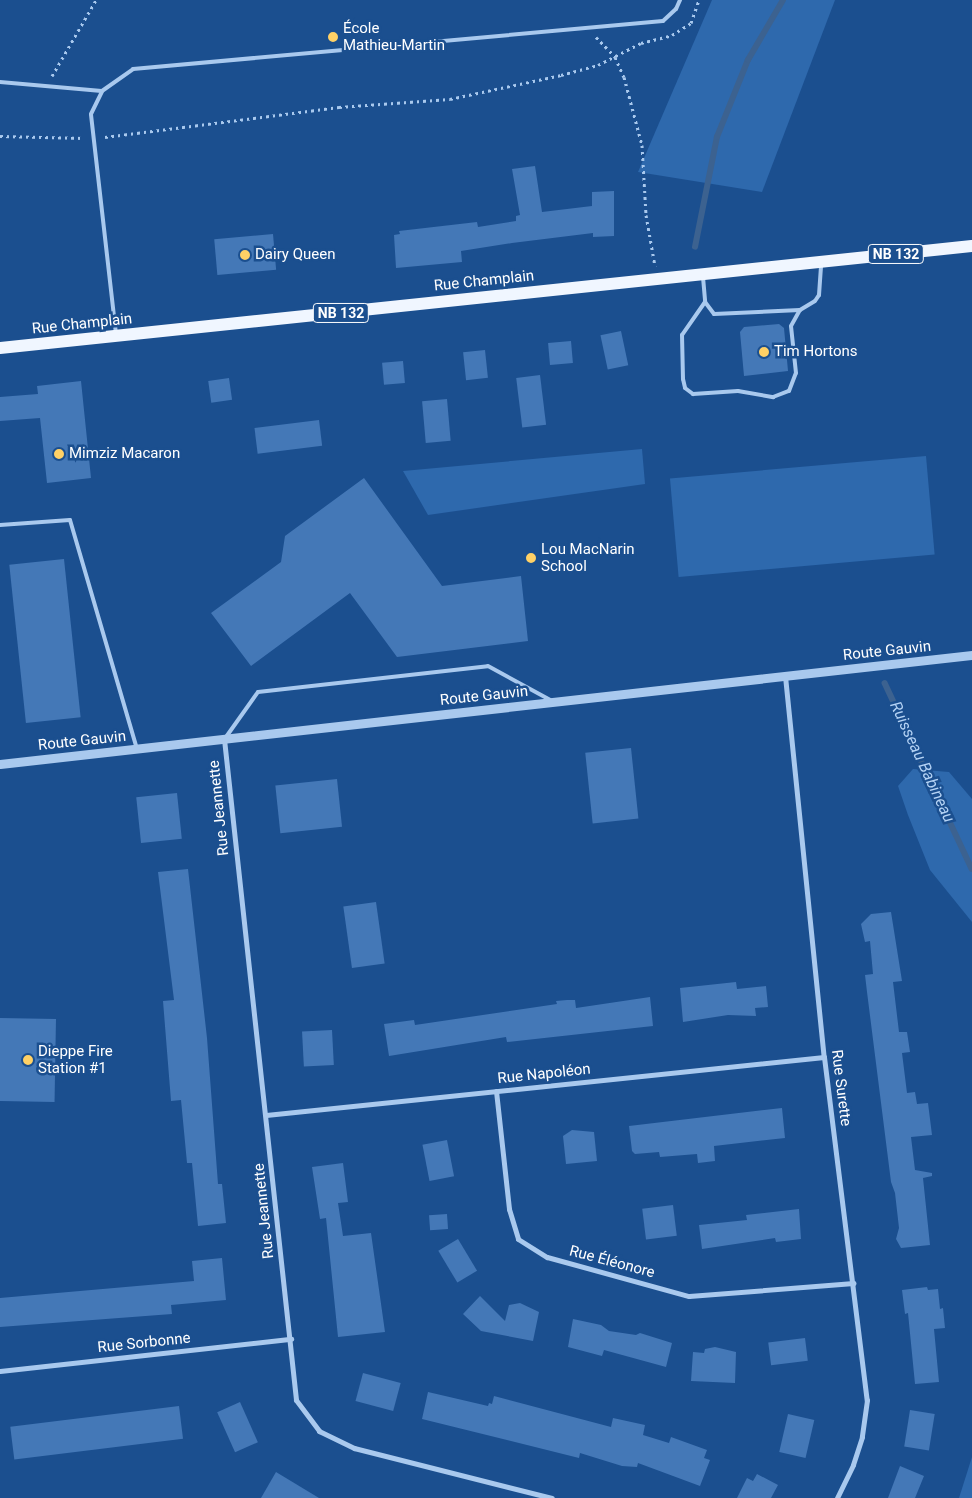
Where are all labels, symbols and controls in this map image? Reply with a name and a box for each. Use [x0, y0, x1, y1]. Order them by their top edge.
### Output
place label: École Mathieu-Martin [343, 19, 445, 54]
marker: École Mathieu-Martin [327, 31, 339, 43]
road number: NB 132 [867, 242, 925, 266]
place label: Dairy Queen [255, 246, 335, 264]
marker: Dairy Queen [239, 249, 251, 261]
street label: Rue Champlain [433, 267, 535, 295]
road number: NB 132 [312, 302, 370, 324]
street label: Rue Champlain [31, 310, 133, 338]
place label: Tim Hortons [774, 343, 858, 361]
marker: Tim Hortons [758, 346, 770, 358]
place label: Mimziz Macaron [69, 445, 180, 463]
marker: Mimziz Macaron [53, 448, 65, 460]
place label: Lou MacNarin School [541, 540, 635, 575]
marker: Lou MacNarin School [525, 552, 537, 564]
street label: Route Gauvin [842, 637, 932, 665]
street label: Route Gauvin [439, 682, 529, 710]
water label: Ruisseau Babineau [886, 698, 958, 826]
street label: Route Gauvin [37, 727, 127, 755]
street label: Rue Jeannette [205, 759, 233, 857]
place label: Dieppe Fire Station #1 [38, 1042, 113, 1077]
street label: Rue Surette [827, 1049, 855, 1127]
marker: Dieppe Fire Station #1 [22, 1054, 34, 1066]
street label: Rue Napoléon [497, 1060, 591, 1088]
street label: Rue Jeannette [250, 1162, 278, 1260]
street label: Rue Éléonore [567, 1242, 657, 1282]
street label: Rue Sorbonne [97, 1329, 191, 1357]

